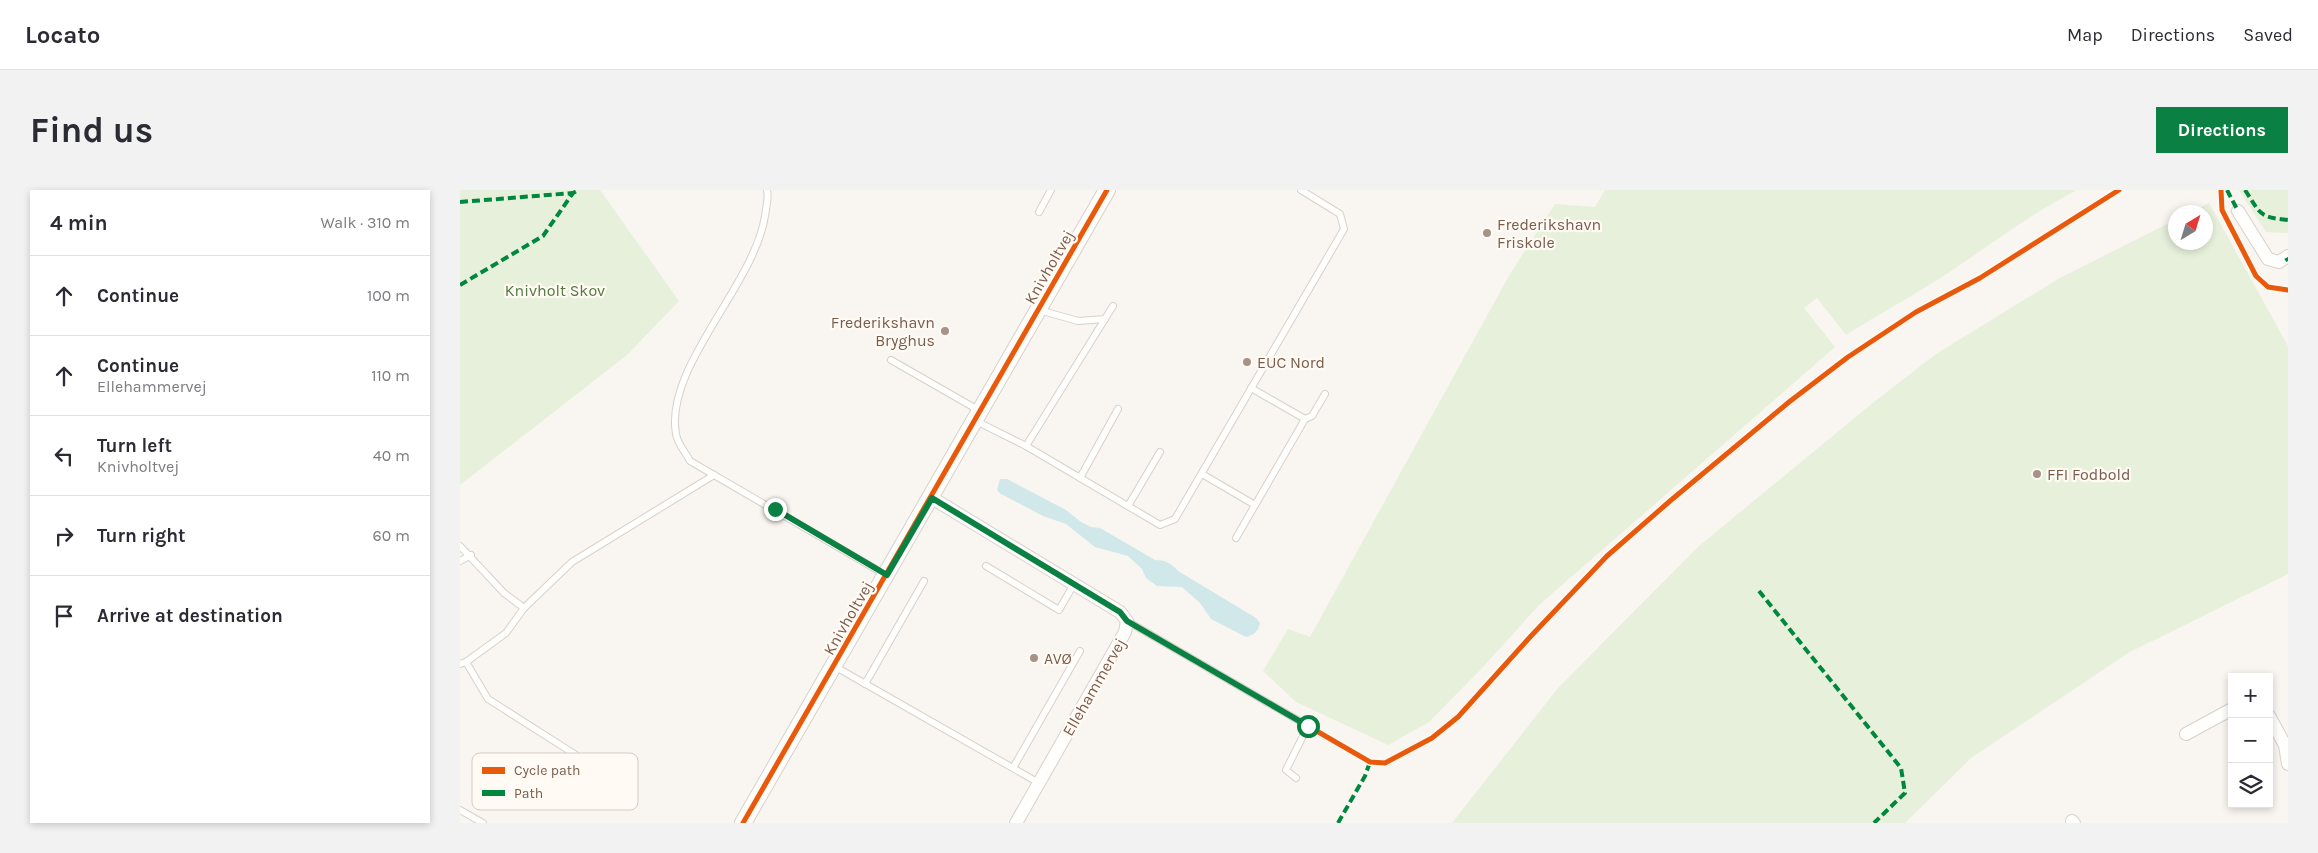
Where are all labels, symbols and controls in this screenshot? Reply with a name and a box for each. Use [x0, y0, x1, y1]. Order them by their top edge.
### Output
text: Locato [25, 21, 100, 49]
text: Map [2067, 24, 2103, 46]
text: Directions [2131, 24, 2215, 46]
text: Saved [2243, 24, 2293, 46]
button: Directions [2156, 107, 2288, 153]
text: Find us [30, 110, 153, 151]
north arrow [2168, 205, 2213, 250]
text: 4 min [50, 211, 108, 235]
text: Walk · 310 m [320, 213, 410, 232]
place label: Frederikshavn Friskole [1497, 215, 1601, 252]
street label: Knivholtvej [1020, 227, 1078, 307]
marker: Frederikshavn Friskole [1481, 227, 1493, 239]
park label: Knivholt Skov [505, 281, 605, 300]
icon: ahead [50, 282, 78, 310]
text: Continue [97, 285, 179, 307]
text: 100 m [367, 286, 410, 305]
place label: Frederikshavn Bryghus [831, 313, 935, 350]
marker: Frederikshavn Bryghus [939, 325, 951, 337]
place label: EUC Nord [1257, 353, 1325, 372]
text: Continue [97, 355, 179, 377]
marker: EUC Nord [1241, 356, 1253, 368]
icon: ahead [50, 362, 78, 390]
text: 110 m [371, 366, 410, 385]
text: Ellehammervej [97, 377, 207, 396]
text: Turn left [97, 435, 172, 457]
icon: left [50, 442, 78, 470]
text: 40 m [373, 446, 410, 465]
text: Knivholtvej [97, 457, 179, 476]
place label: FFI Fodbold [2047, 465, 2130, 484]
marker: FFI Fodbold [2031, 468, 2043, 480]
route end [764, 498, 787, 521]
icon: right [50, 522, 78, 550]
text: Turn right [97, 525, 186, 547]
text: 60 m [373, 526, 410, 545]
street label: Knivholtvej [819, 578, 877, 658]
icon: arrive [50, 602, 78, 630]
text: Arrive at destination [97, 605, 283, 627]
street label: Ellehammervej [1058, 635, 1130, 739]
place label: AVØ [1044, 649, 1072, 668]
marker: AVØ [1028, 652, 1040, 664]
map controls [2228, 673, 2273, 808]
button: + [2228, 673, 2273, 718]
route start [1297, 715, 1320, 738]
button: − [2228, 718, 2273, 763]
legend [472, 753, 638, 810]
text: Cycle path [514, 762, 580, 779]
button: layers [2228, 763, 2273, 808]
text: Path [514, 785, 543, 802]

